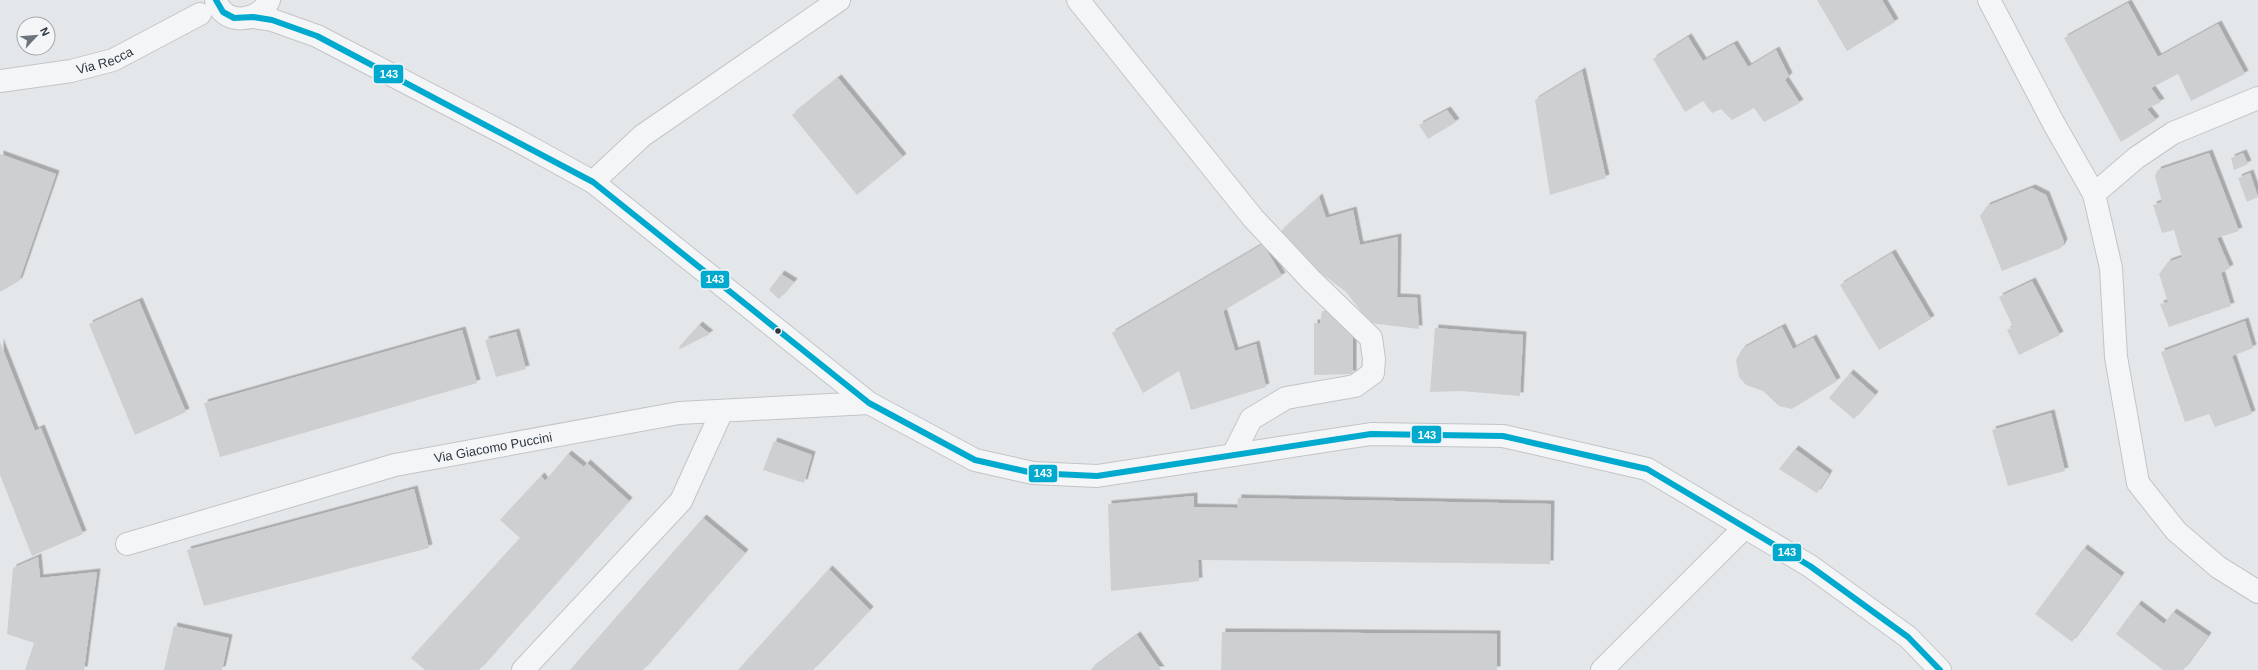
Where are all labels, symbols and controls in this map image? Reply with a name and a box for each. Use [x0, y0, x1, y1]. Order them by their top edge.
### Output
north arrow [16, 16, 56, 56]
text: N [38, 25, 52, 38]
street label: Via Recca [75, 43, 136, 77]
line badge: 143 [373, 64, 404, 84]
text: 143 [380, 68, 398, 80]
line badge: 143 [700, 270, 730, 289]
text: 143 [706, 273, 724, 285]
unlabelled marker [773, 326, 783, 336]
line badge: 143 [1411, 425, 1442, 444]
street label: Via Giacomo Puccini [433, 429, 553, 466]
text: 143 [1418, 429, 1436, 441]
line badge: 143 [1028, 464, 1058, 483]
text: 143 [1034, 467, 1052, 479]
line badge: 143 [1772, 543, 1802, 562]
text: 143 [1778, 546, 1796, 558]

